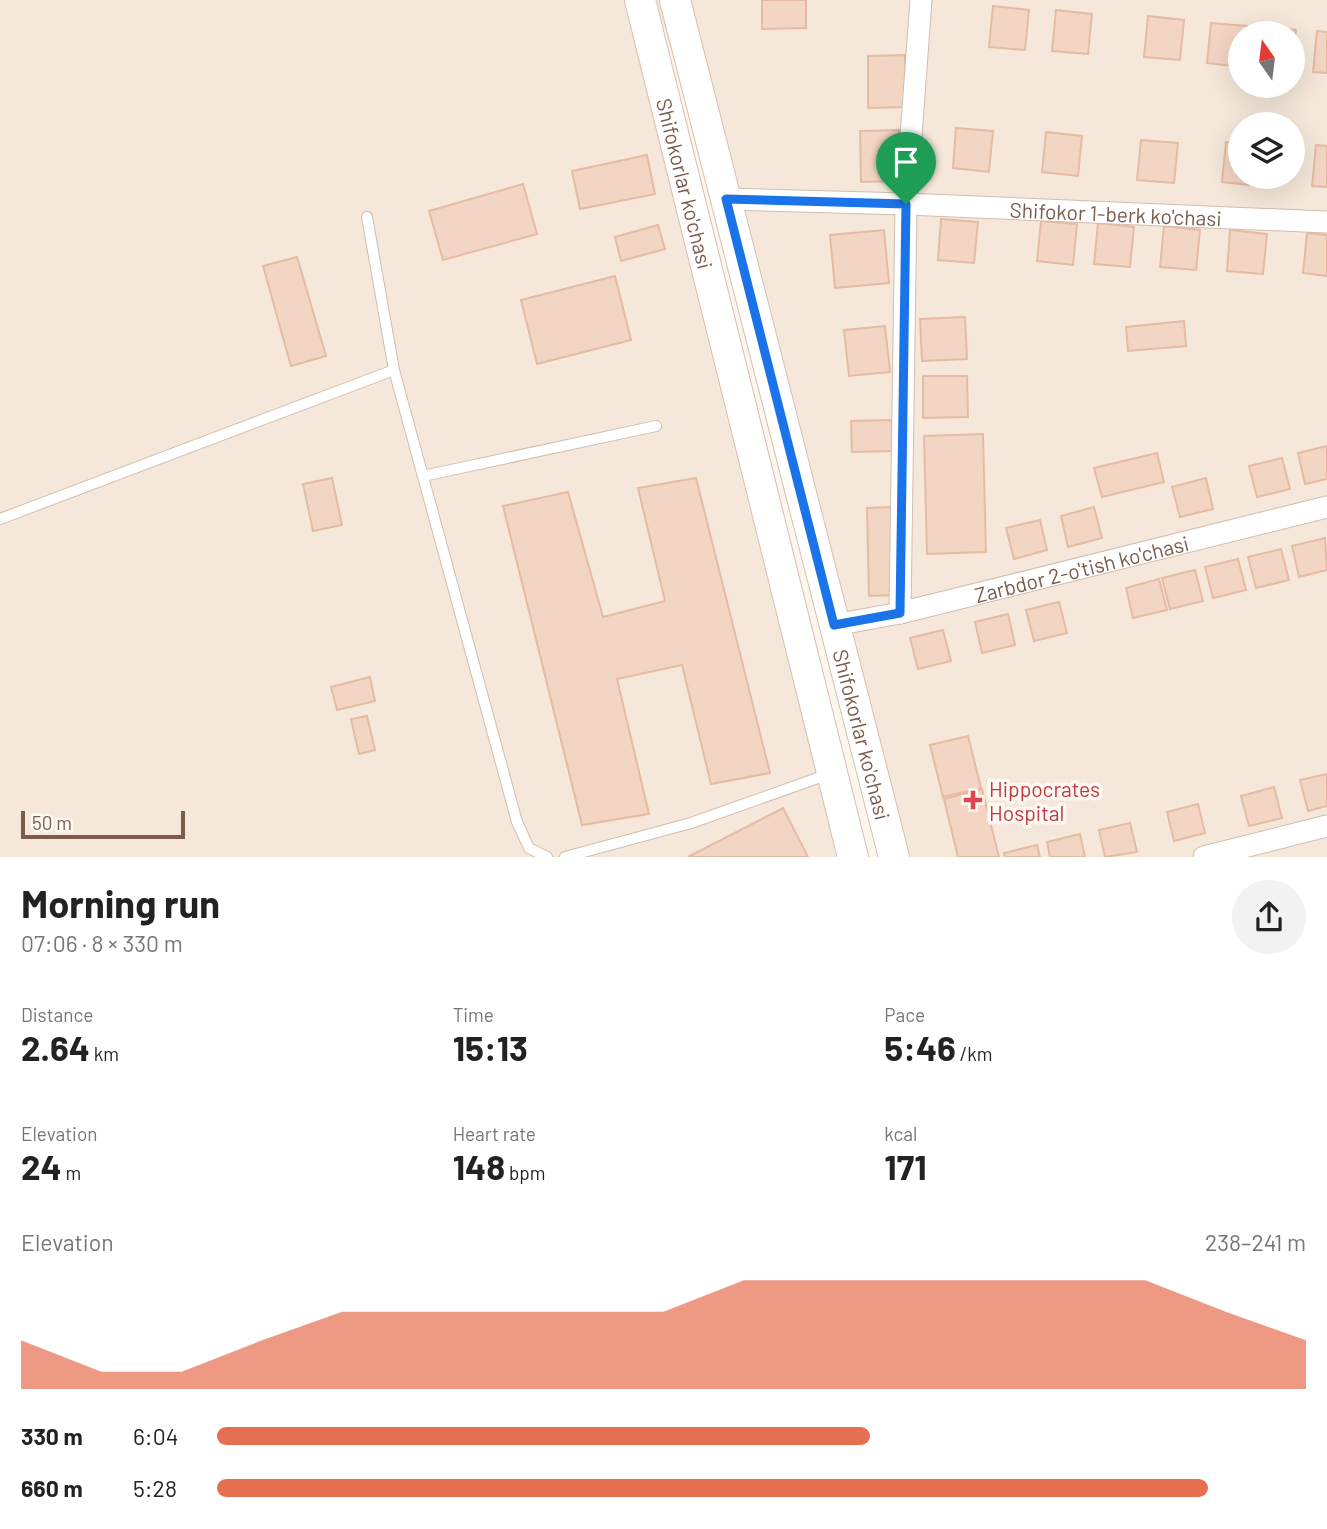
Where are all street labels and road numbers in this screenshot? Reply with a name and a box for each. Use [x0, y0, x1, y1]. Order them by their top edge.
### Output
street label: Shifokorlar ko'chasi [652, 95, 719, 271]
street label: Shifokor 1-berk ko'chasi [1009, 196, 1222, 230]
street label: Zarbdor 2-o'tish ko'chasi [972, 529, 1191, 607]
street label: Shifokorlar ko'chasi [829, 646, 896, 822]

